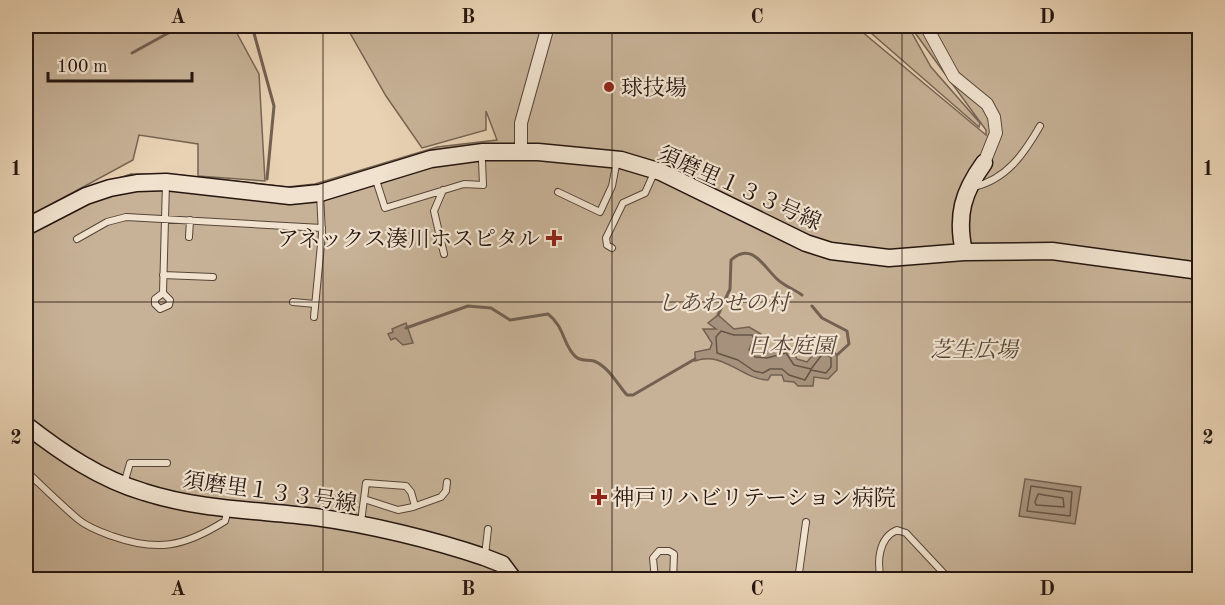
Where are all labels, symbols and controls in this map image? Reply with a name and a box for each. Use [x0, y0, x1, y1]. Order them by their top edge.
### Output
text: A [170, 8, 186, 28]
text: B [461, 8, 475, 28]
text: C [750, 8, 764, 28]
text: D [1039, 8, 1055, 28]
scale bar [48, 45, 192, 83]
text: 100 m [57, 58, 108, 76]
place label: 球技場 [621, 76, 687, 100]
marker: 球技場 [602, 80, 616, 94]
street label: 須磨里１３３号線 [654, 141, 825, 235]
text: 1 [10, 160, 22, 180]
text: 1 [1202, 160, 1214, 180]
place label: アネックス湊川ホスピタル [277, 227, 540, 251]
marker: アネックス湊川ホスピタル [545, 229, 563, 247]
park label: しあわせの村 [657, 291, 792, 315]
park label: 日本庭園 [747, 334, 838, 358]
park label: 芝生広場 [930, 338, 1020, 362]
text: 2 [10, 429, 22, 449]
text: 2 [1202, 429, 1214, 449]
street label: 須磨里１３３号線 [181, 468, 359, 516]
place label: 神戸リハビリテーション病院 [612, 486, 896, 510]
marker: 神戸リハビリテーション病院 [590, 488, 608, 506]
text: A [170, 580, 186, 600]
text: B [461, 580, 475, 600]
text: C [750, 580, 764, 600]
text: D [1039, 580, 1055, 600]

